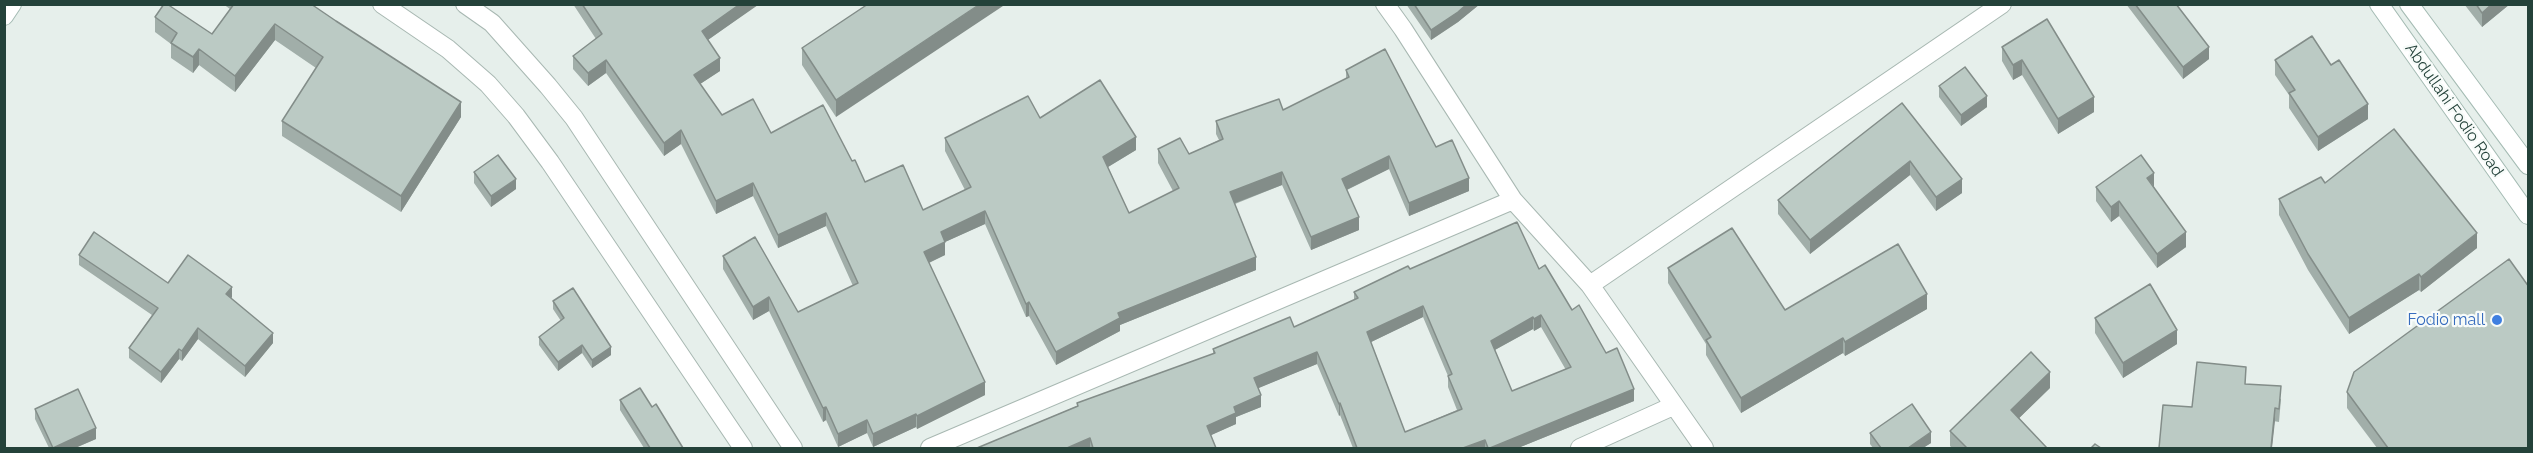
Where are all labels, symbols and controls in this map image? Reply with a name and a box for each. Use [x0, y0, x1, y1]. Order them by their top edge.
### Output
street label: Abdullahi Fodio Road [2401, 40, 2507, 180]
place label: Fodio mall [2407, 310, 2485, 330]
marker: Fodio mall [2490, 313, 2504, 327]

